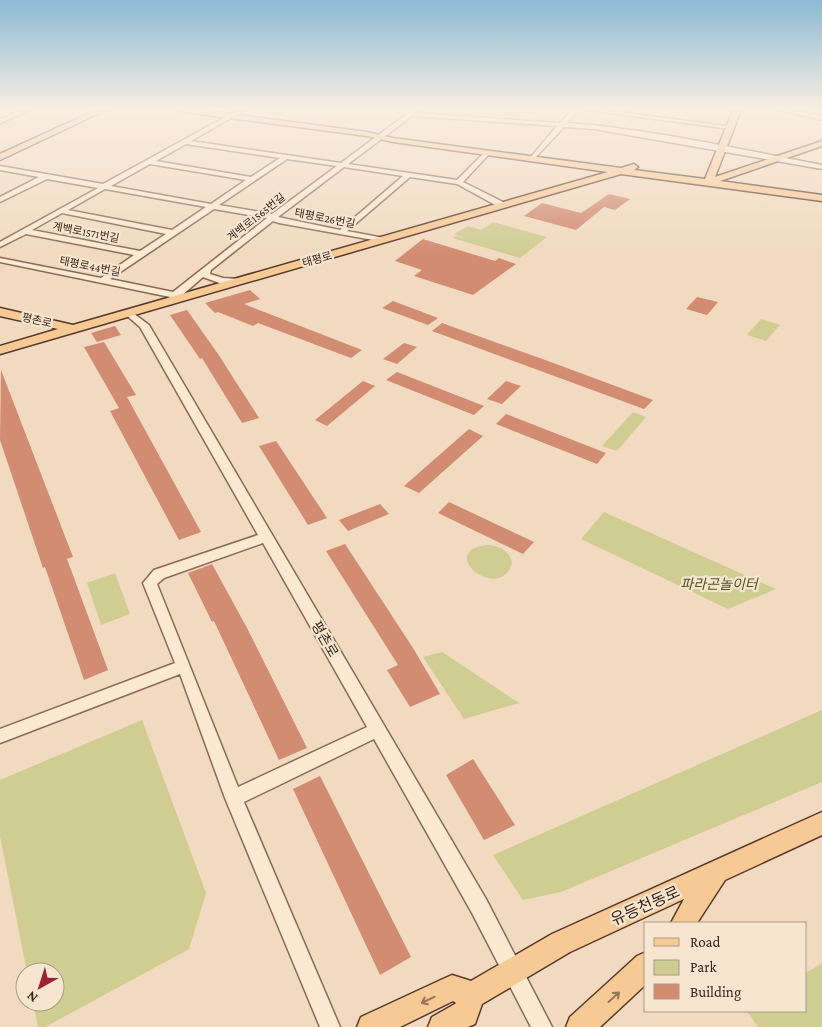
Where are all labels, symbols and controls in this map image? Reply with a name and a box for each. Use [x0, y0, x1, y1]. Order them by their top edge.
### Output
street label: 계백로1565번길 [225, 191, 287, 243]
street label: 태평로26번길 [294, 206, 356, 230]
street label: 계백로1571번길 [52, 220, 120, 244]
street label: 태평로 [301, 249, 333, 269]
street label: 태평로44번길 [59, 254, 121, 278]
street label: 평촌로 [21, 311, 53, 329]
park label: 파라곤놀이터 [680, 576, 760, 592]
street label: 평촌로 [308, 618, 342, 660]
street label: 유등천동로 [608, 883, 683, 928]
legend [644, 922, 807, 1012]
text: Road [690, 934, 721, 950]
text: Park [690, 959, 717, 975]
north arrow [15, 962, 65, 1012]
text: Building [690, 984, 741, 1001]
text: N [23, 988, 41, 1006]
one-way arrow [607, 991, 620, 1003]
one-way arrow [421, 995, 436, 1005]

